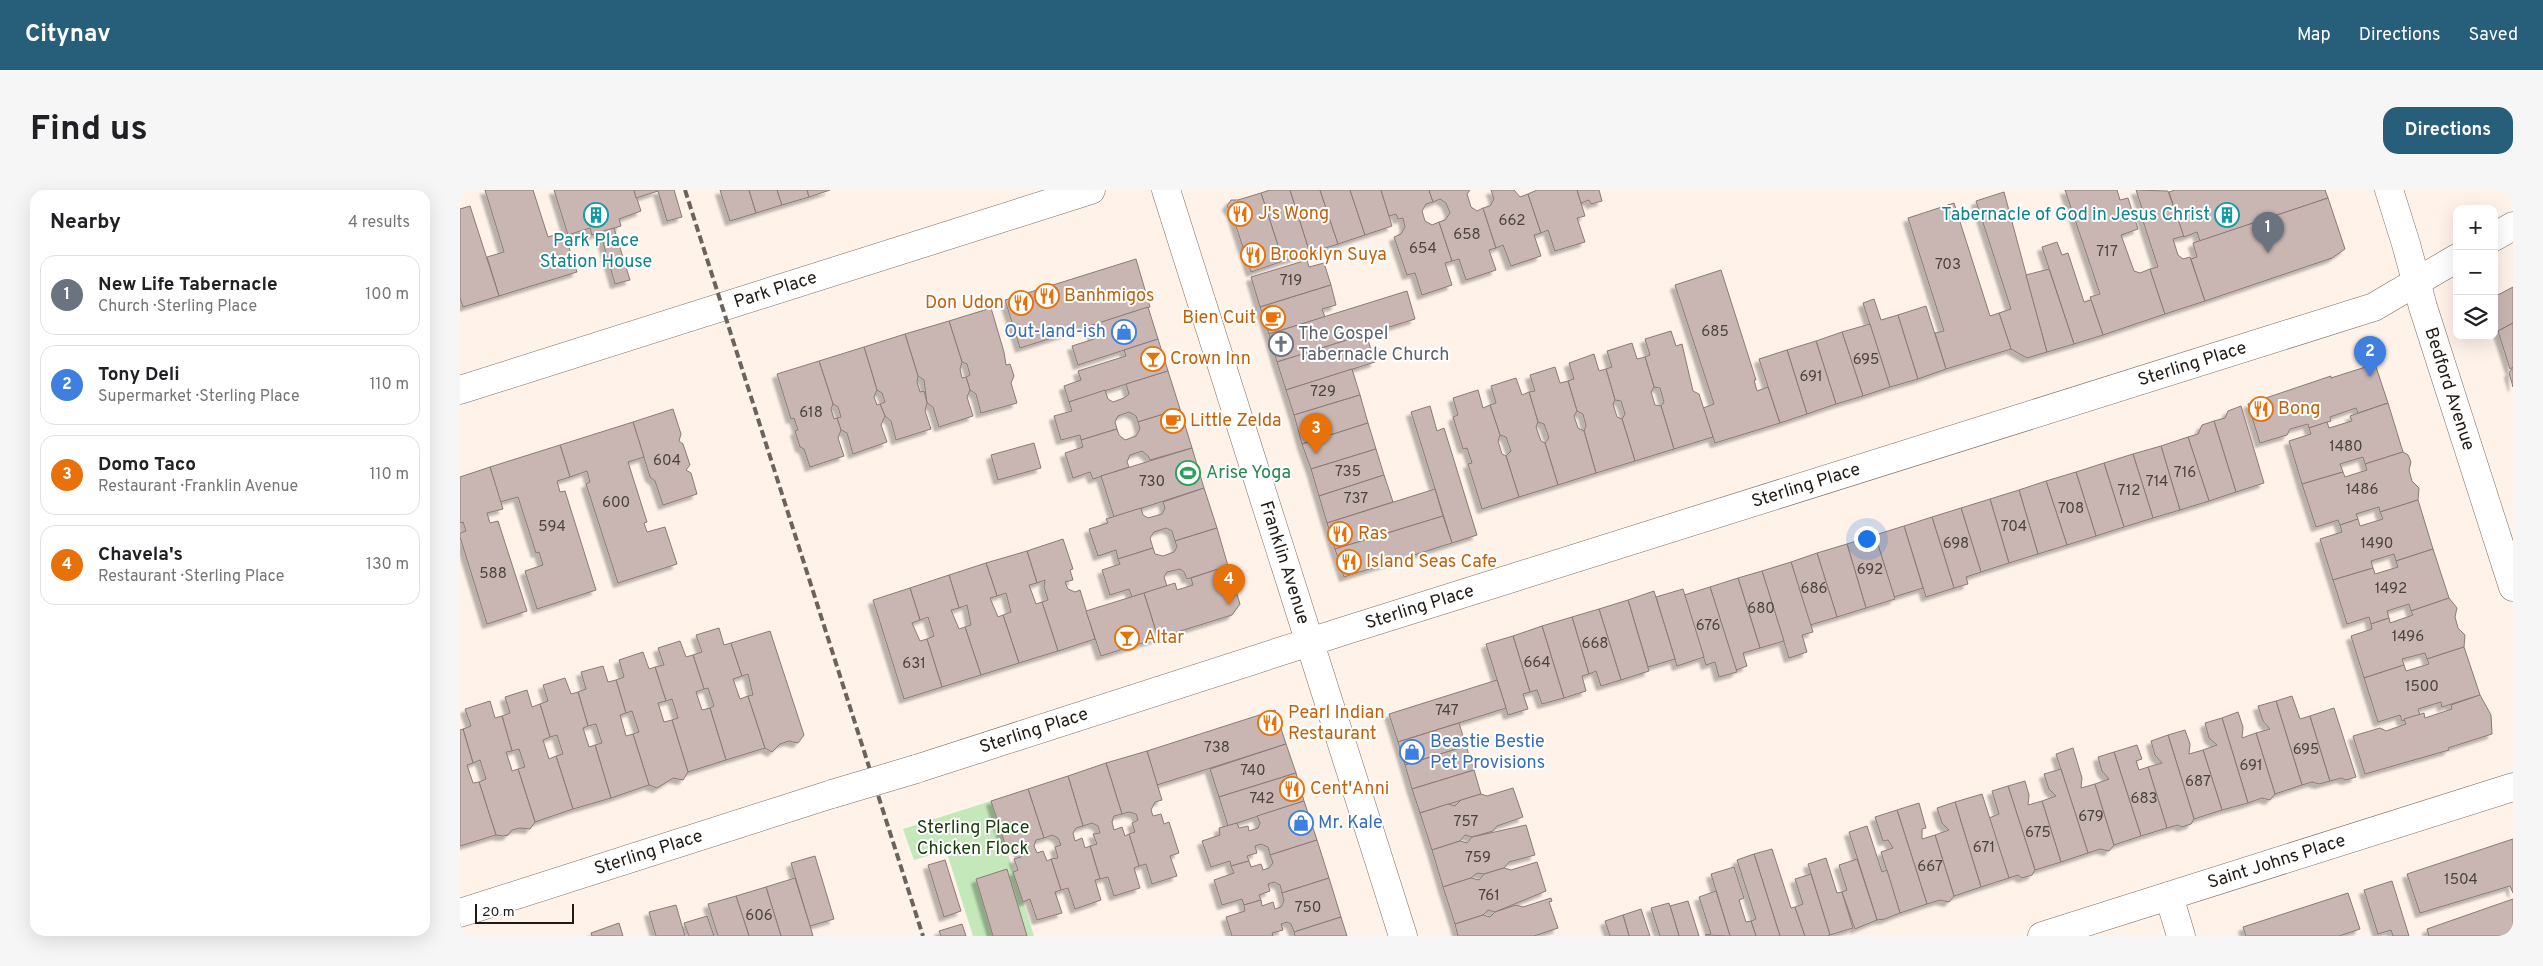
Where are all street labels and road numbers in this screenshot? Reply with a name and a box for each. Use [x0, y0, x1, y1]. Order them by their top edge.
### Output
street label: Park Place [731, 266, 820, 314]
street label: Bedford Avenue [2419, 325, 2480, 453]
street label: Sterling Place [2135, 336, 2250, 392]
street label: Sterling Place [1749, 458, 1863, 514]
street label: Franklin Avenue [1254, 498, 1315, 627]
street label: Sterling Place [1362, 579, 1477, 635]
street label: Sterling Place [977, 703, 1091, 759]
street label: Sterling Place [591, 825, 706, 881]
street label: Saint Johns Place [2205, 829, 2348, 894]

